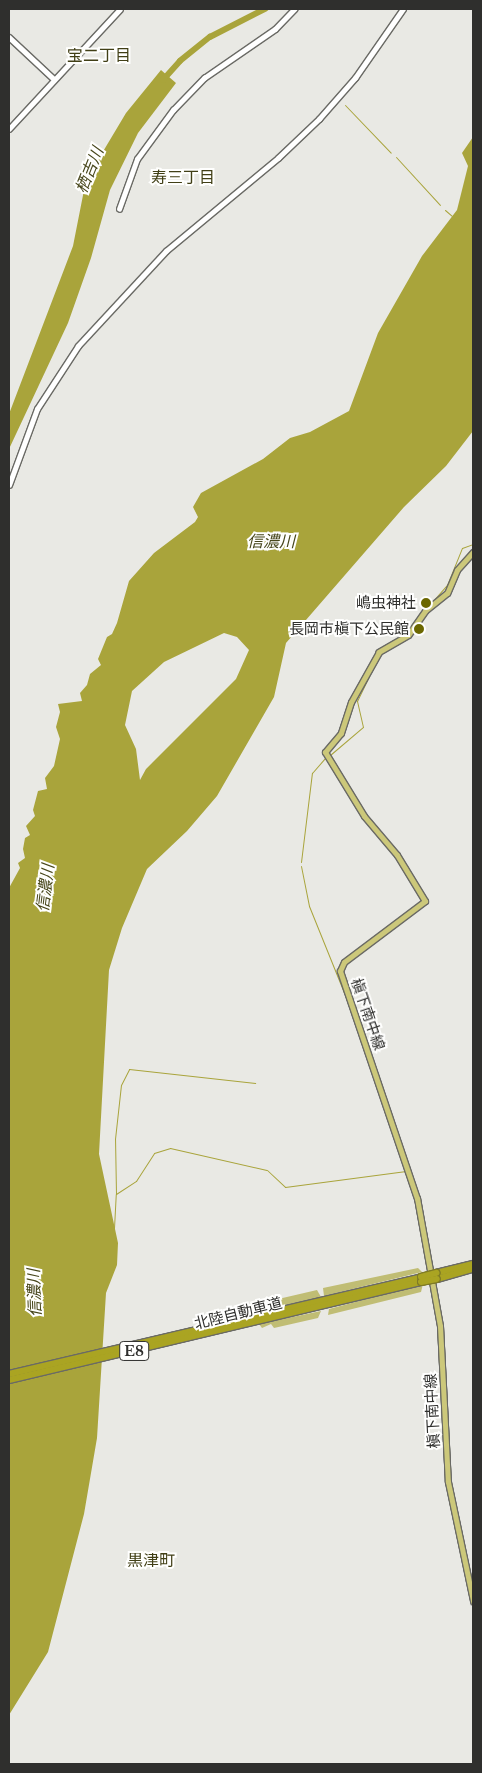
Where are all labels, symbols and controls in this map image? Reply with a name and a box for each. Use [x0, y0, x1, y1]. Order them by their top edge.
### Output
district label: 宝二丁目 [67, 45, 131, 65]
water label: 栖吉川 [71, 144, 107, 196]
district label: 寿三丁目 [151, 167, 215, 187]
water label: 信濃川 [247, 531, 295, 551]
place label: 嶋虫神社 [356, 594, 416, 612]
marker: 嶋虫神社 [420, 597, 432, 609]
place label: 長岡市槇下公民館 [289, 620, 409, 638]
marker: 長岡市槇下公民館 [413, 623, 425, 635]
water label: 信濃川 [33, 863, 57, 913]
street label: 槇下南中線 [347, 976, 389, 1052]
water label: 信濃川 [24, 1269, 44, 1317]
street label: 北陸自動車道 [192, 1293, 284, 1333]
road number: E8 [119, 1340, 149, 1362]
street label: 槇下南中線 [421, 1373, 443, 1449]
district label: 黒津町 [127, 1550, 175, 1570]

